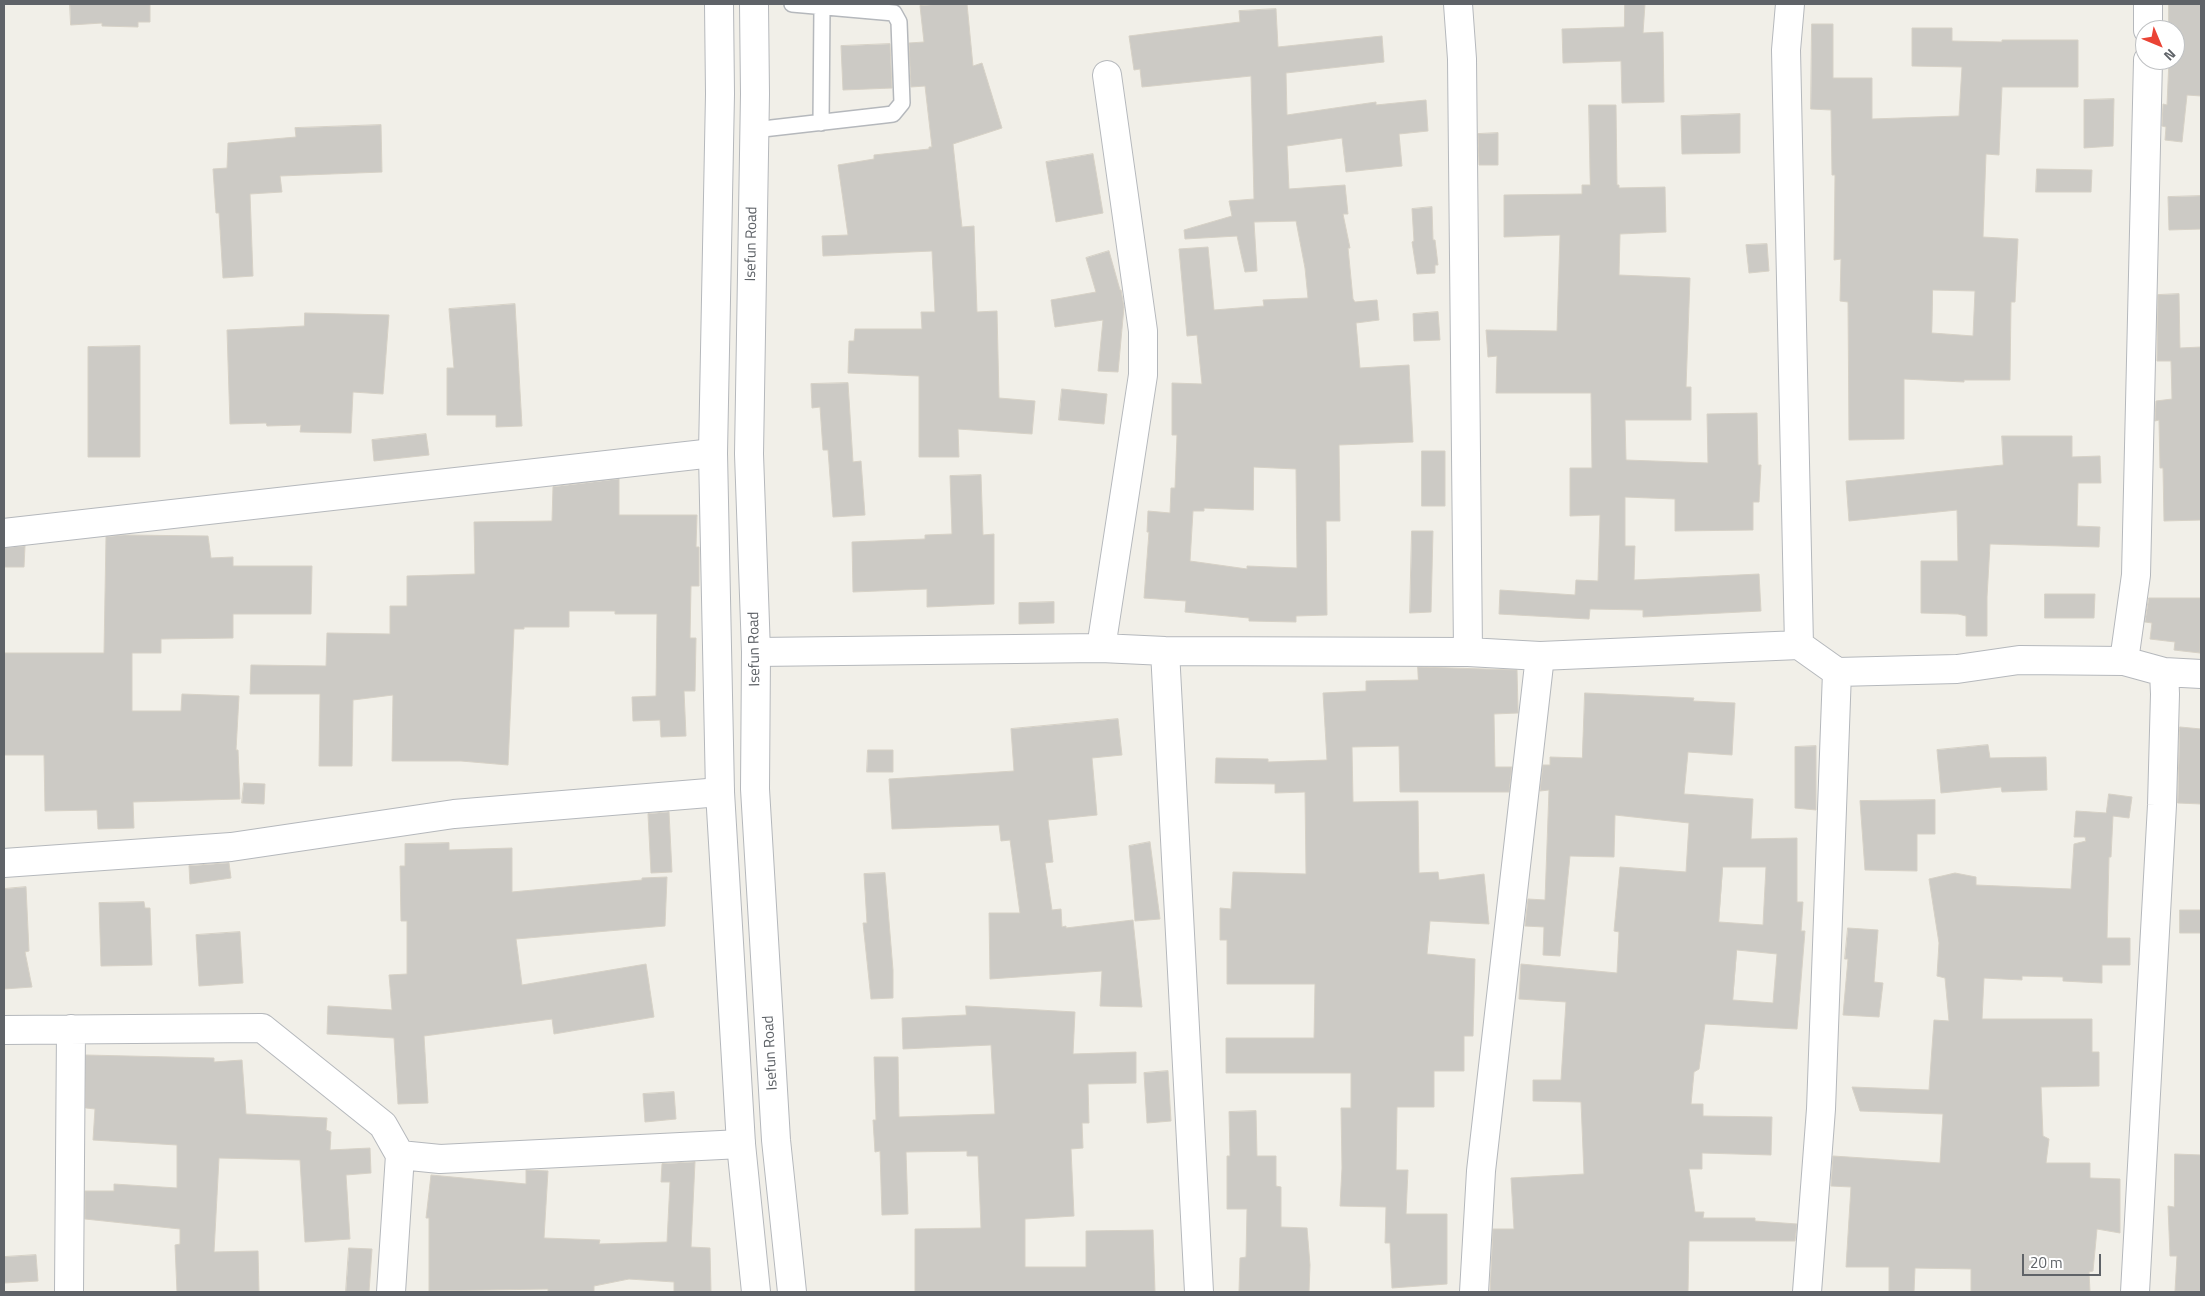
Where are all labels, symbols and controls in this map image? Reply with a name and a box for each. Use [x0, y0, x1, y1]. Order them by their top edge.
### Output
north arrow [2135, 20, 2185, 70]
text: N [2159, 44, 2181, 66]
street label: Isefun Road [742, 206, 762, 282]
street label: Isefun Road [745, 611, 765, 687]
street label: Isefun Road [760, 1015, 782, 1091]
scale bar [2025, 1244, 2104, 1276]
text: 20 m [2030, 1251, 2063, 1274]

